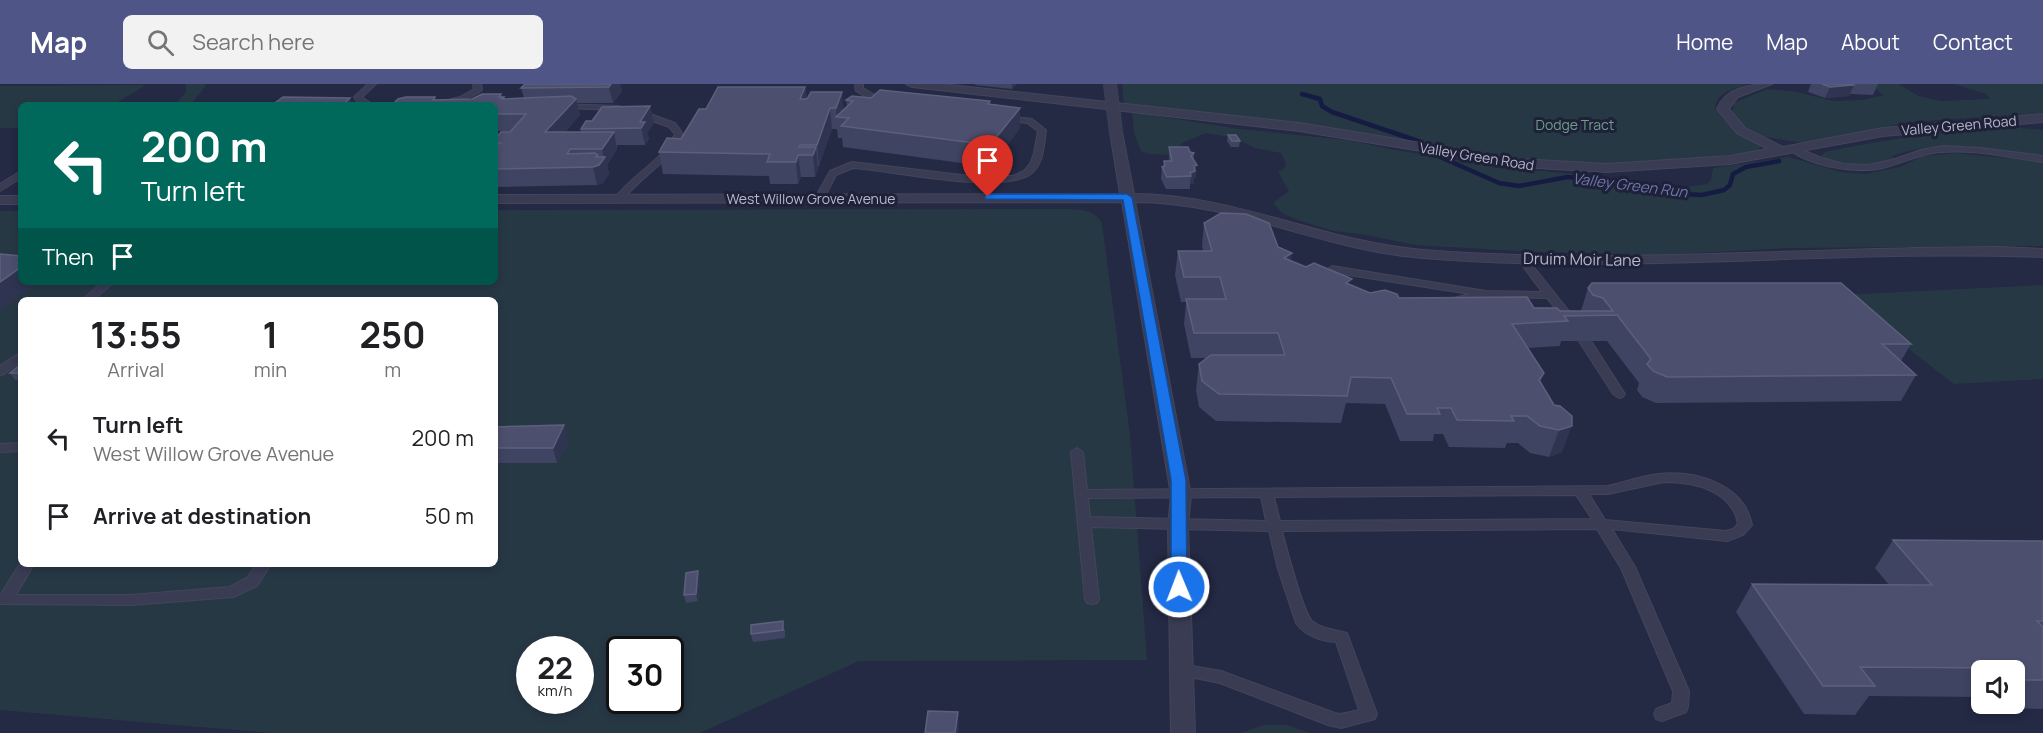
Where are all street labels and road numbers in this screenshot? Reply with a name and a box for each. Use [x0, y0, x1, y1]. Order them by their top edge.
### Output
street label: Valley Green Road [1901, 110, 2017, 140]
street label: Valley Green Road [1418, 138, 1536, 174]
street label: West Willow Grove Avenue [727, 189, 895, 208]
street label: Druim Moir Lane [1523, 247, 1641, 271]

